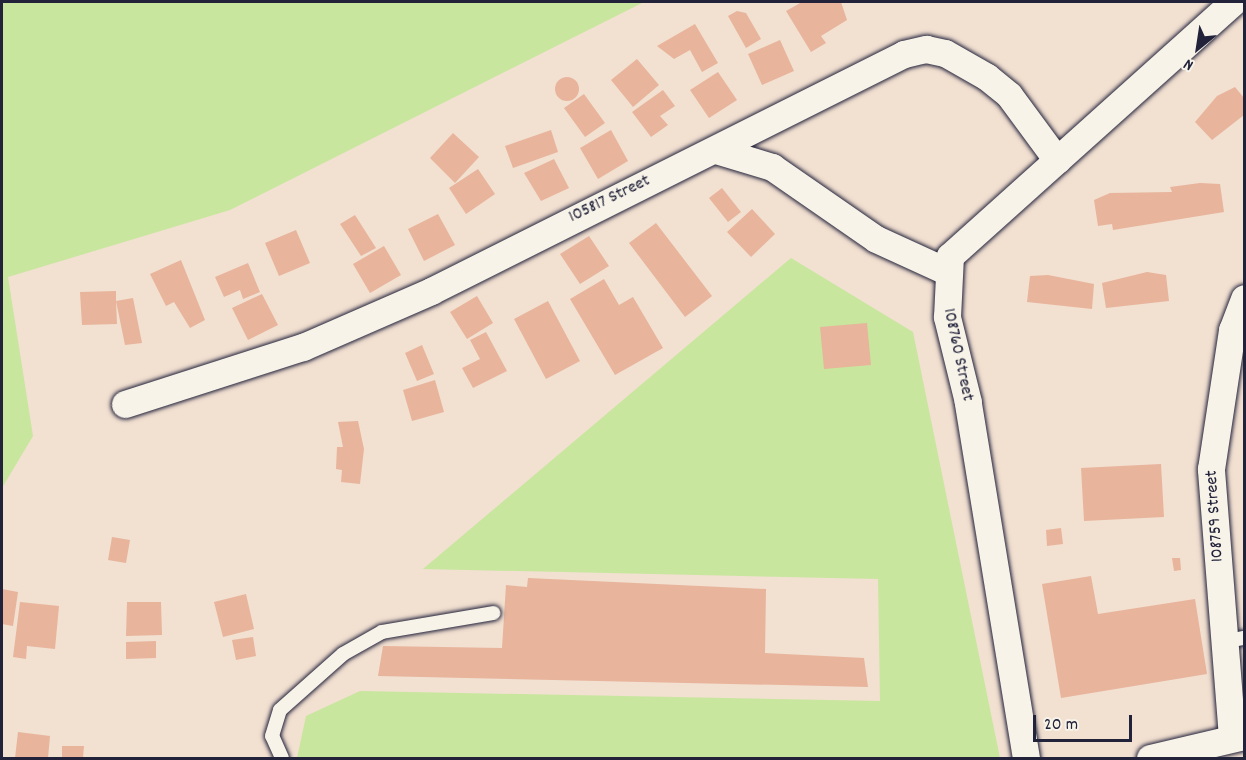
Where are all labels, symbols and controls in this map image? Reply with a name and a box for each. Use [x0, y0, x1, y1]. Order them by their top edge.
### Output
north arrow [1168, 18, 1228, 78]
text: N [1180, 52, 1198, 76]
street label: 105817 Street [566, 171, 654, 229]
street label: 108760 Street [937, 307, 977, 403]
street label: 108759 Street [1202, 469, 1230, 563]
scale bar [1036, 703, 1135, 741]
text: 20 m [1044, 713, 1078, 738]

